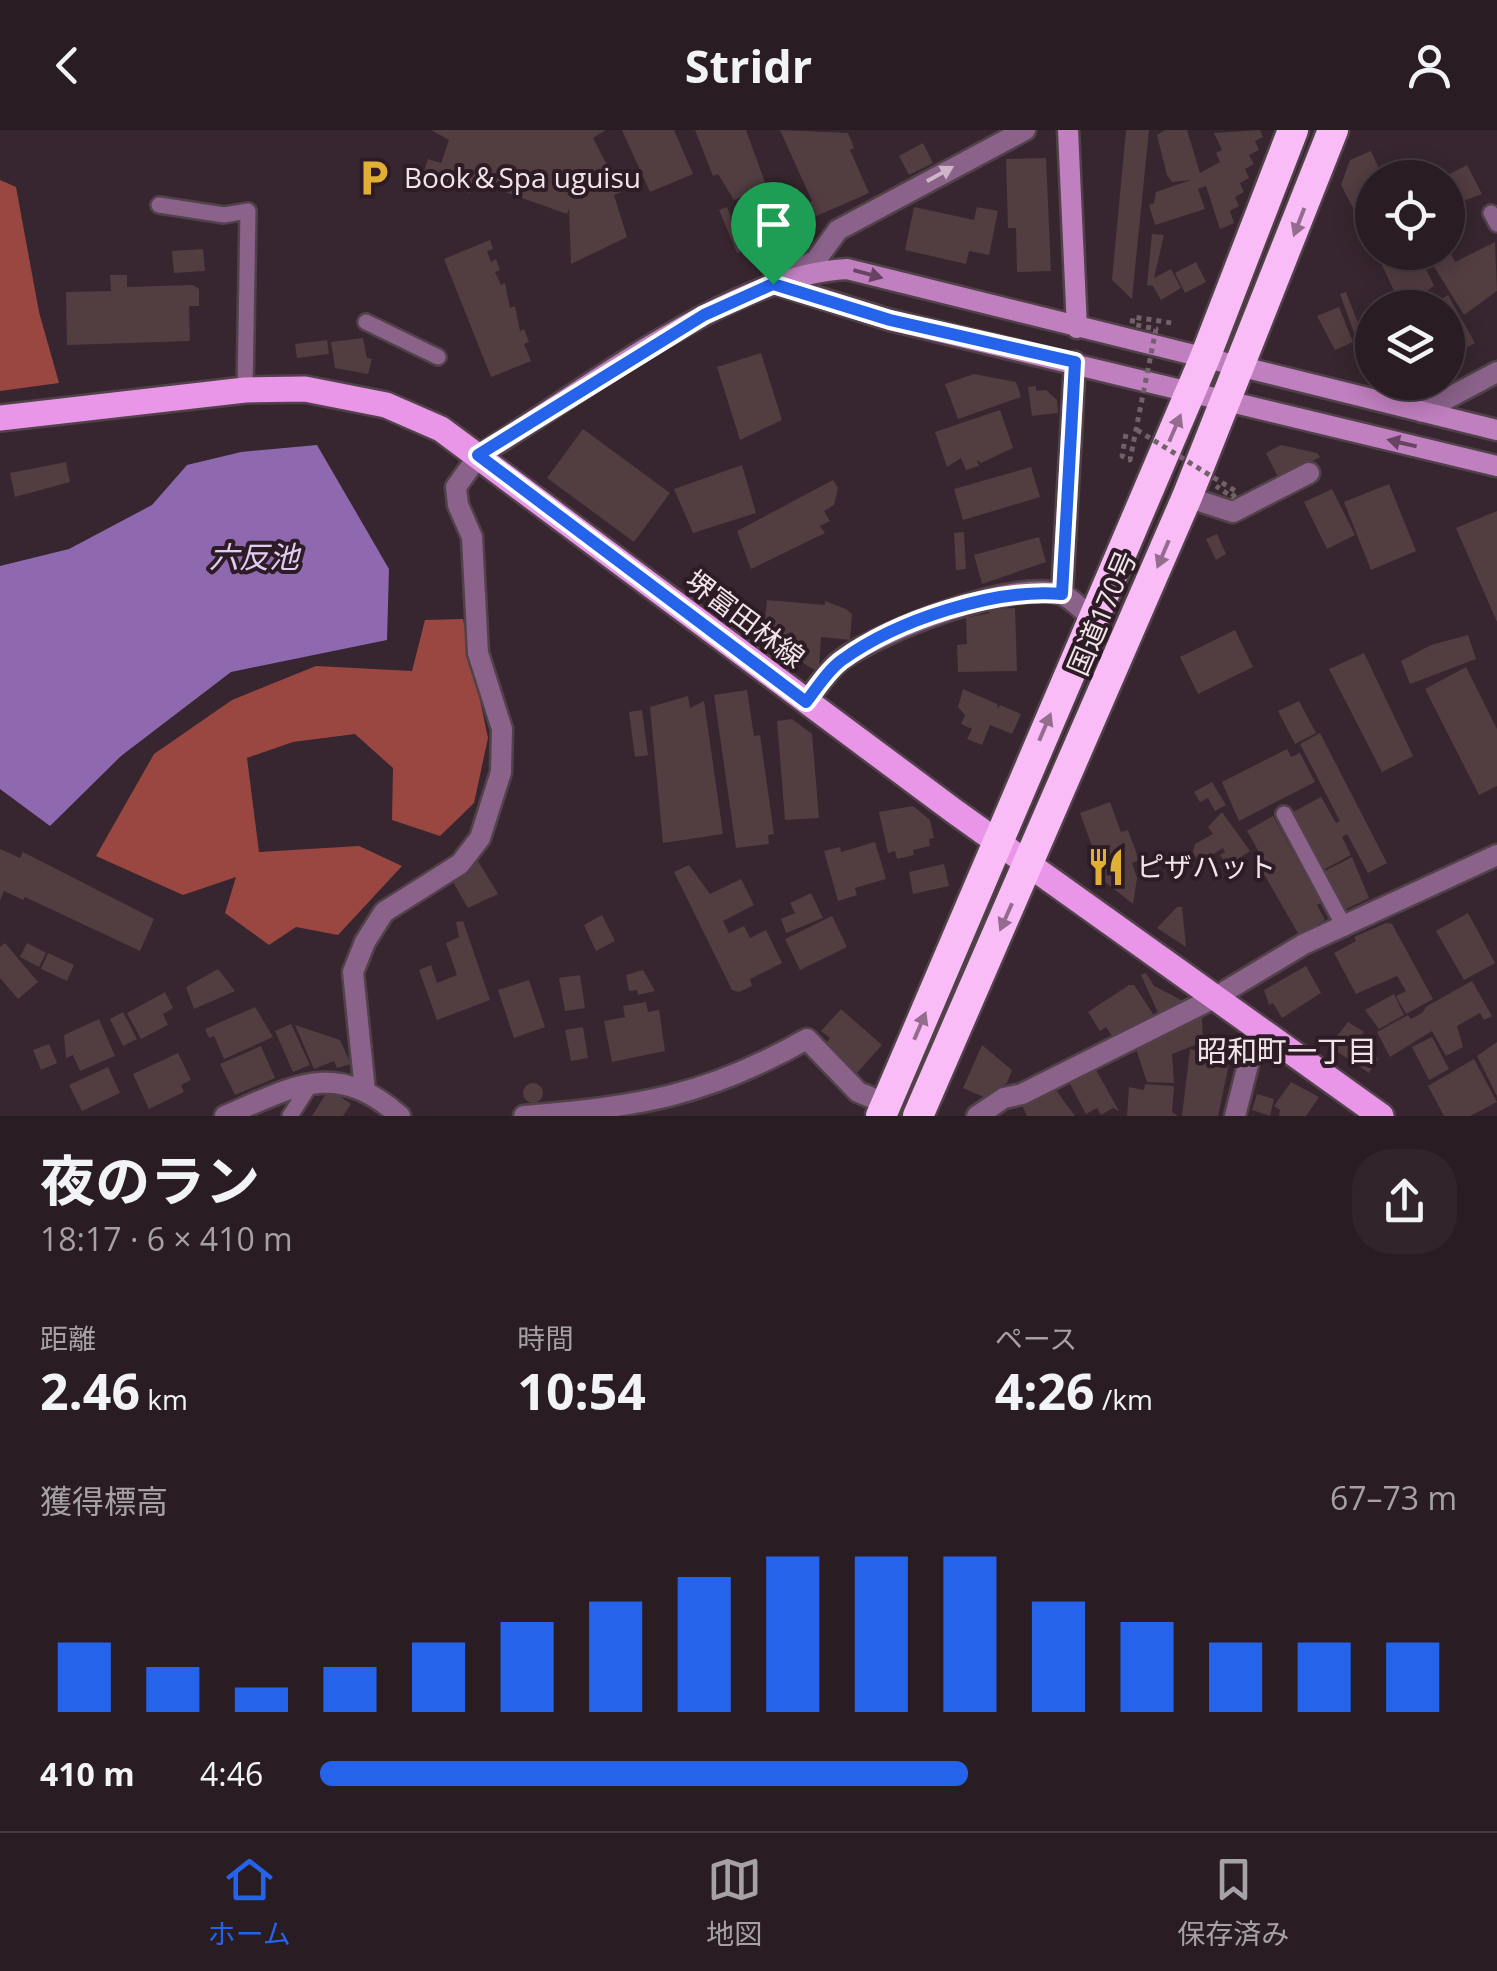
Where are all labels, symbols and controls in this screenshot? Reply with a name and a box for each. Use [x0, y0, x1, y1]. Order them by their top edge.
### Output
text: Stridr [685, 35, 812, 96]
icon: back [40, 38, 95, 93]
icon: person [1402, 38, 1457, 93]
parking icon: Book＆Spa uguisu [353, 157, 395, 199]
place label: Book＆Spa uguisu [404, 158, 641, 196]
map controls [1355, 160, 1465, 400]
button: locate [1355, 160, 1465, 270]
one-way arrow [926, 166, 954, 184]
pin [731, 182, 816, 285]
icon: arrive [746, 197, 801, 252]
one-way arrow [1291, 207, 1307, 237]
one-way arrow [853, 267, 884, 283]
button: layers [1355, 290, 1465, 400]
one-way arrow [1167, 414, 1183, 443]
one-way arrow [1386, 435, 1417, 451]
water label: 六反池 [209, 536, 302, 577]
one-way arrow [1154, 540, 1170, 570]
street label: 国道170号 [1058, 544, 1144, 681]
street label: 堺富田林線 [678, 561, 813, 676]
one-way arrow [1038, 711, 1054, 741]
restaurant icon: ピザハット [1085, 846, 1127, 888]
place label: ピザハット [1136, 847, 1276, 885]
one-way arrow [998, 902, 1014, 932]
one-way arrow [912, 1012, 928, 1041]
district label: 昭和町一丁目 [1197, 1030, 1377, 1071]
text: 夜のラン [40, 1142, 260, 1217]
button: share [1352, 1149, 1457, 1254]
text: 18:17 · 6 × 410 m [40, 1217, 293, 1260]
text: 距離 [40, 1319, 96, 1357]
text: 時間 [517, 1319, 573, 1357]
text: ペース [995, 1319, 1077, 1357]
text: 2.46 [40, 1357, 140, 1425]
text: 10:54 [517, 1357, 646, 1425]
text: 4:26 [995, 1357, 1095, 1425]
text: km [140, 1380, 188, 1418]
text: /km [1095, 1380, 1153, 1418]
text: 67–73 m [1330, 1476, 1457, 1519]
text: 獲得標高 [40, 1479, 168, 1522]
text: 410 m [40, 1752, 135, 1795]
text: 4:46 [200, 1752, 263, 1795]
tab: ホーム [208, 1852, 291, 1952]
tab: 地図 [706, 1852, 762, 1952]
tab: 保存済み [1177, 1852, 1289, 1952]

